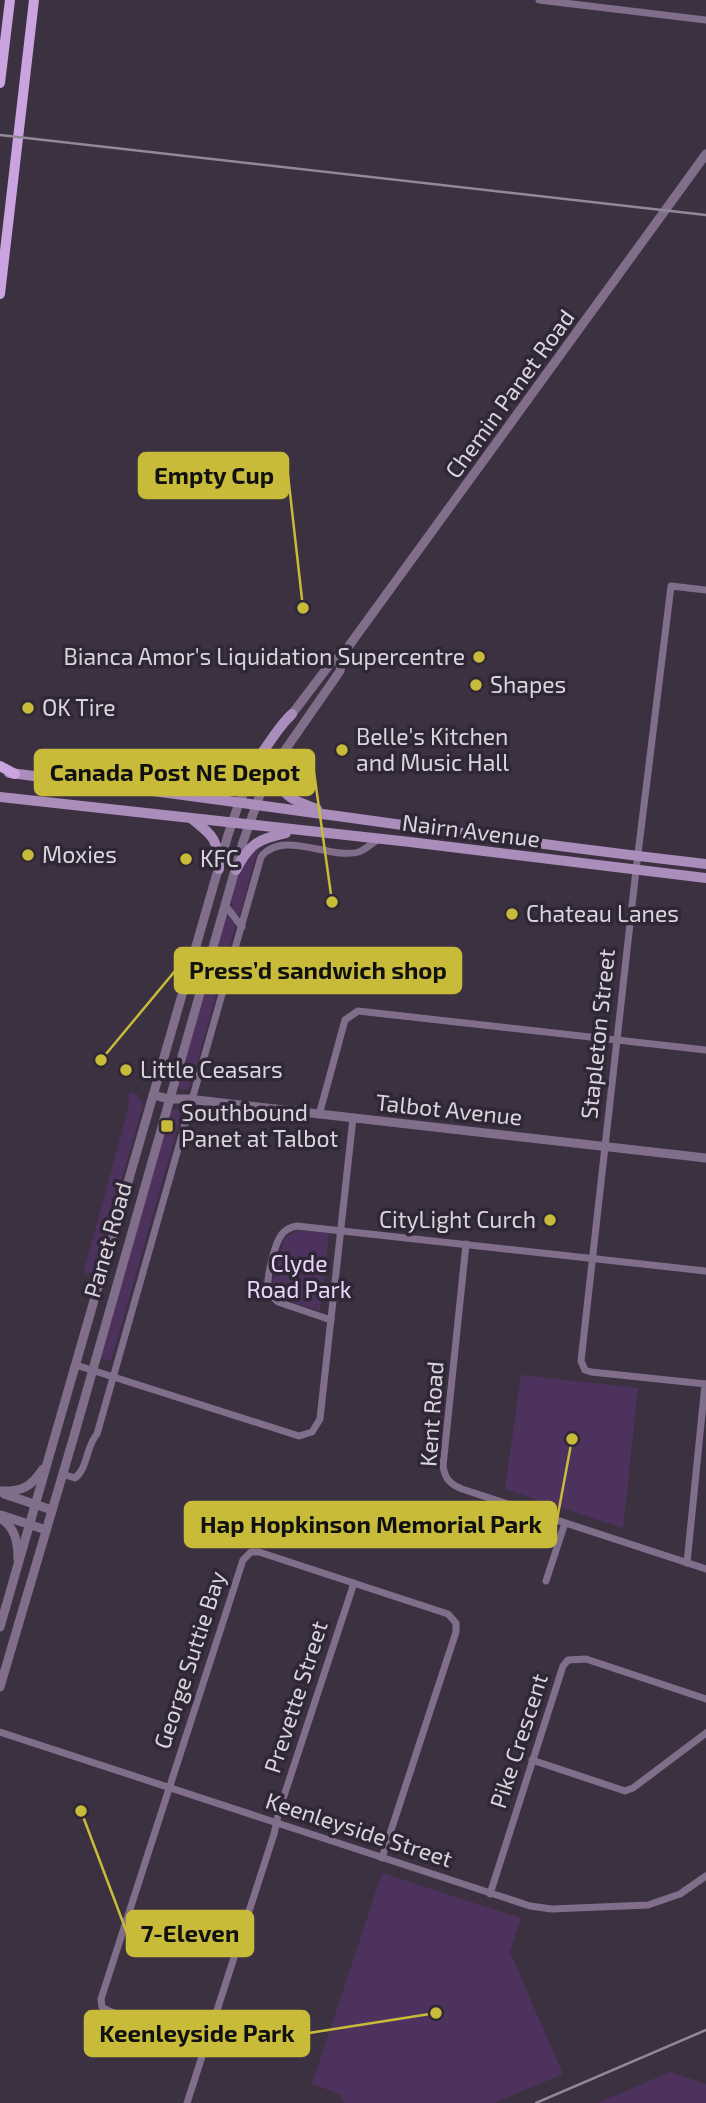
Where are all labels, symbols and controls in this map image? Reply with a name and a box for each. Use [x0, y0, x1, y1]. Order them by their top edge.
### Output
street label: Chemin Panet Road [439, 304, 580, 483]
callout: Empty Cup [139, 453, 288, 498]
text: Empty Cup [154, 460, 274, 489]
place label: Bianca Amor's Liquidation Supercentre [64, 642, 465, 670]
marker: Bianca Amor's Liquidation Supercentre [471, 649, 487, 665]
place label: Shapes [490, 670, 566, 698]
marker: Shapes [468, 677, 484, 693]
place label: OK Tire [42, 693, 116, 721]
marker: OK Tire [20, 700, 36, 716]
place label: Belle's Kitchen and Music Hall [356, 722, 509, 776]
marker: Belle's Kitchen and Music Hall [334, 742, 350, 758]
callout: Canada Post NE Depot [35, 750, 314, 795]
text: Canada Post NE Depot [50, 757, 300, 786]
street label: Nairn Avenue [401, 808, 542, 852]
place label: Moxies [42, 840, 117, 868]
place label: KFC [200, 844, 239, 872]
marker: Moxies [20, 847, 36, 863]
marker: KFC [178, 851, 194, 867]
place label: Chateau Lanes [526, 899, 679, 927]
marker: Chateau Lanes [504, 906, 520, 922]
street label: Stapleton Street [574, 947, 620, 1120]
callout: Press’d sandwich shop [175, 948, 461, 993]
text: Press’d sandwich shop [189, 955, 447, 984]
place label: Little Ceasars [140, 1055, 283, 1083]
marker: Little Ceasars [118, 1062, 134, 1078]
street label: Talbot Avenue [374, 1087, 524, 1131]
place label: Southbound Panet at Talbot [181, 1098, 339, 1152]
marker: Southbound Panet at Talbot [159, 1118, 175, 1134]
street label: Panet Road [77, 1179, 137, 1301]
place label: CityLight Curch [379, 1205, 536, 1233]
marker: CityLight Curch [542, 1212, 558, 1228]
park label: Clyde Road Park [246, 1249, 352, 1303]
street label: Kent Road [413, 1360, 449, 1468]
callout: Hap Hopkinson Memorial Park [185, 1502, 556, 1547]
text: Hap Hopkinson Memorial Park [200, 1509, 543, 1538]
street label: George Suttie Bay [147, 1567, 231, 1752]
street label: Prevette Street [257, 1617, 333, 1776]
street label: Pike Crescent [483, 1670, 553, 1811]
street label: Keenleyside Street [262, 1786, 456, 1873]
callout: 7-Eleven [127, 1911, 253, 1956]
text: 7-Eleven [141, 1918, 239, 1947]
callout: Keenleyside Park [85, 2011, 309, 2056]
text: Keenleyside Park [99, 2018, 295, 2047]

